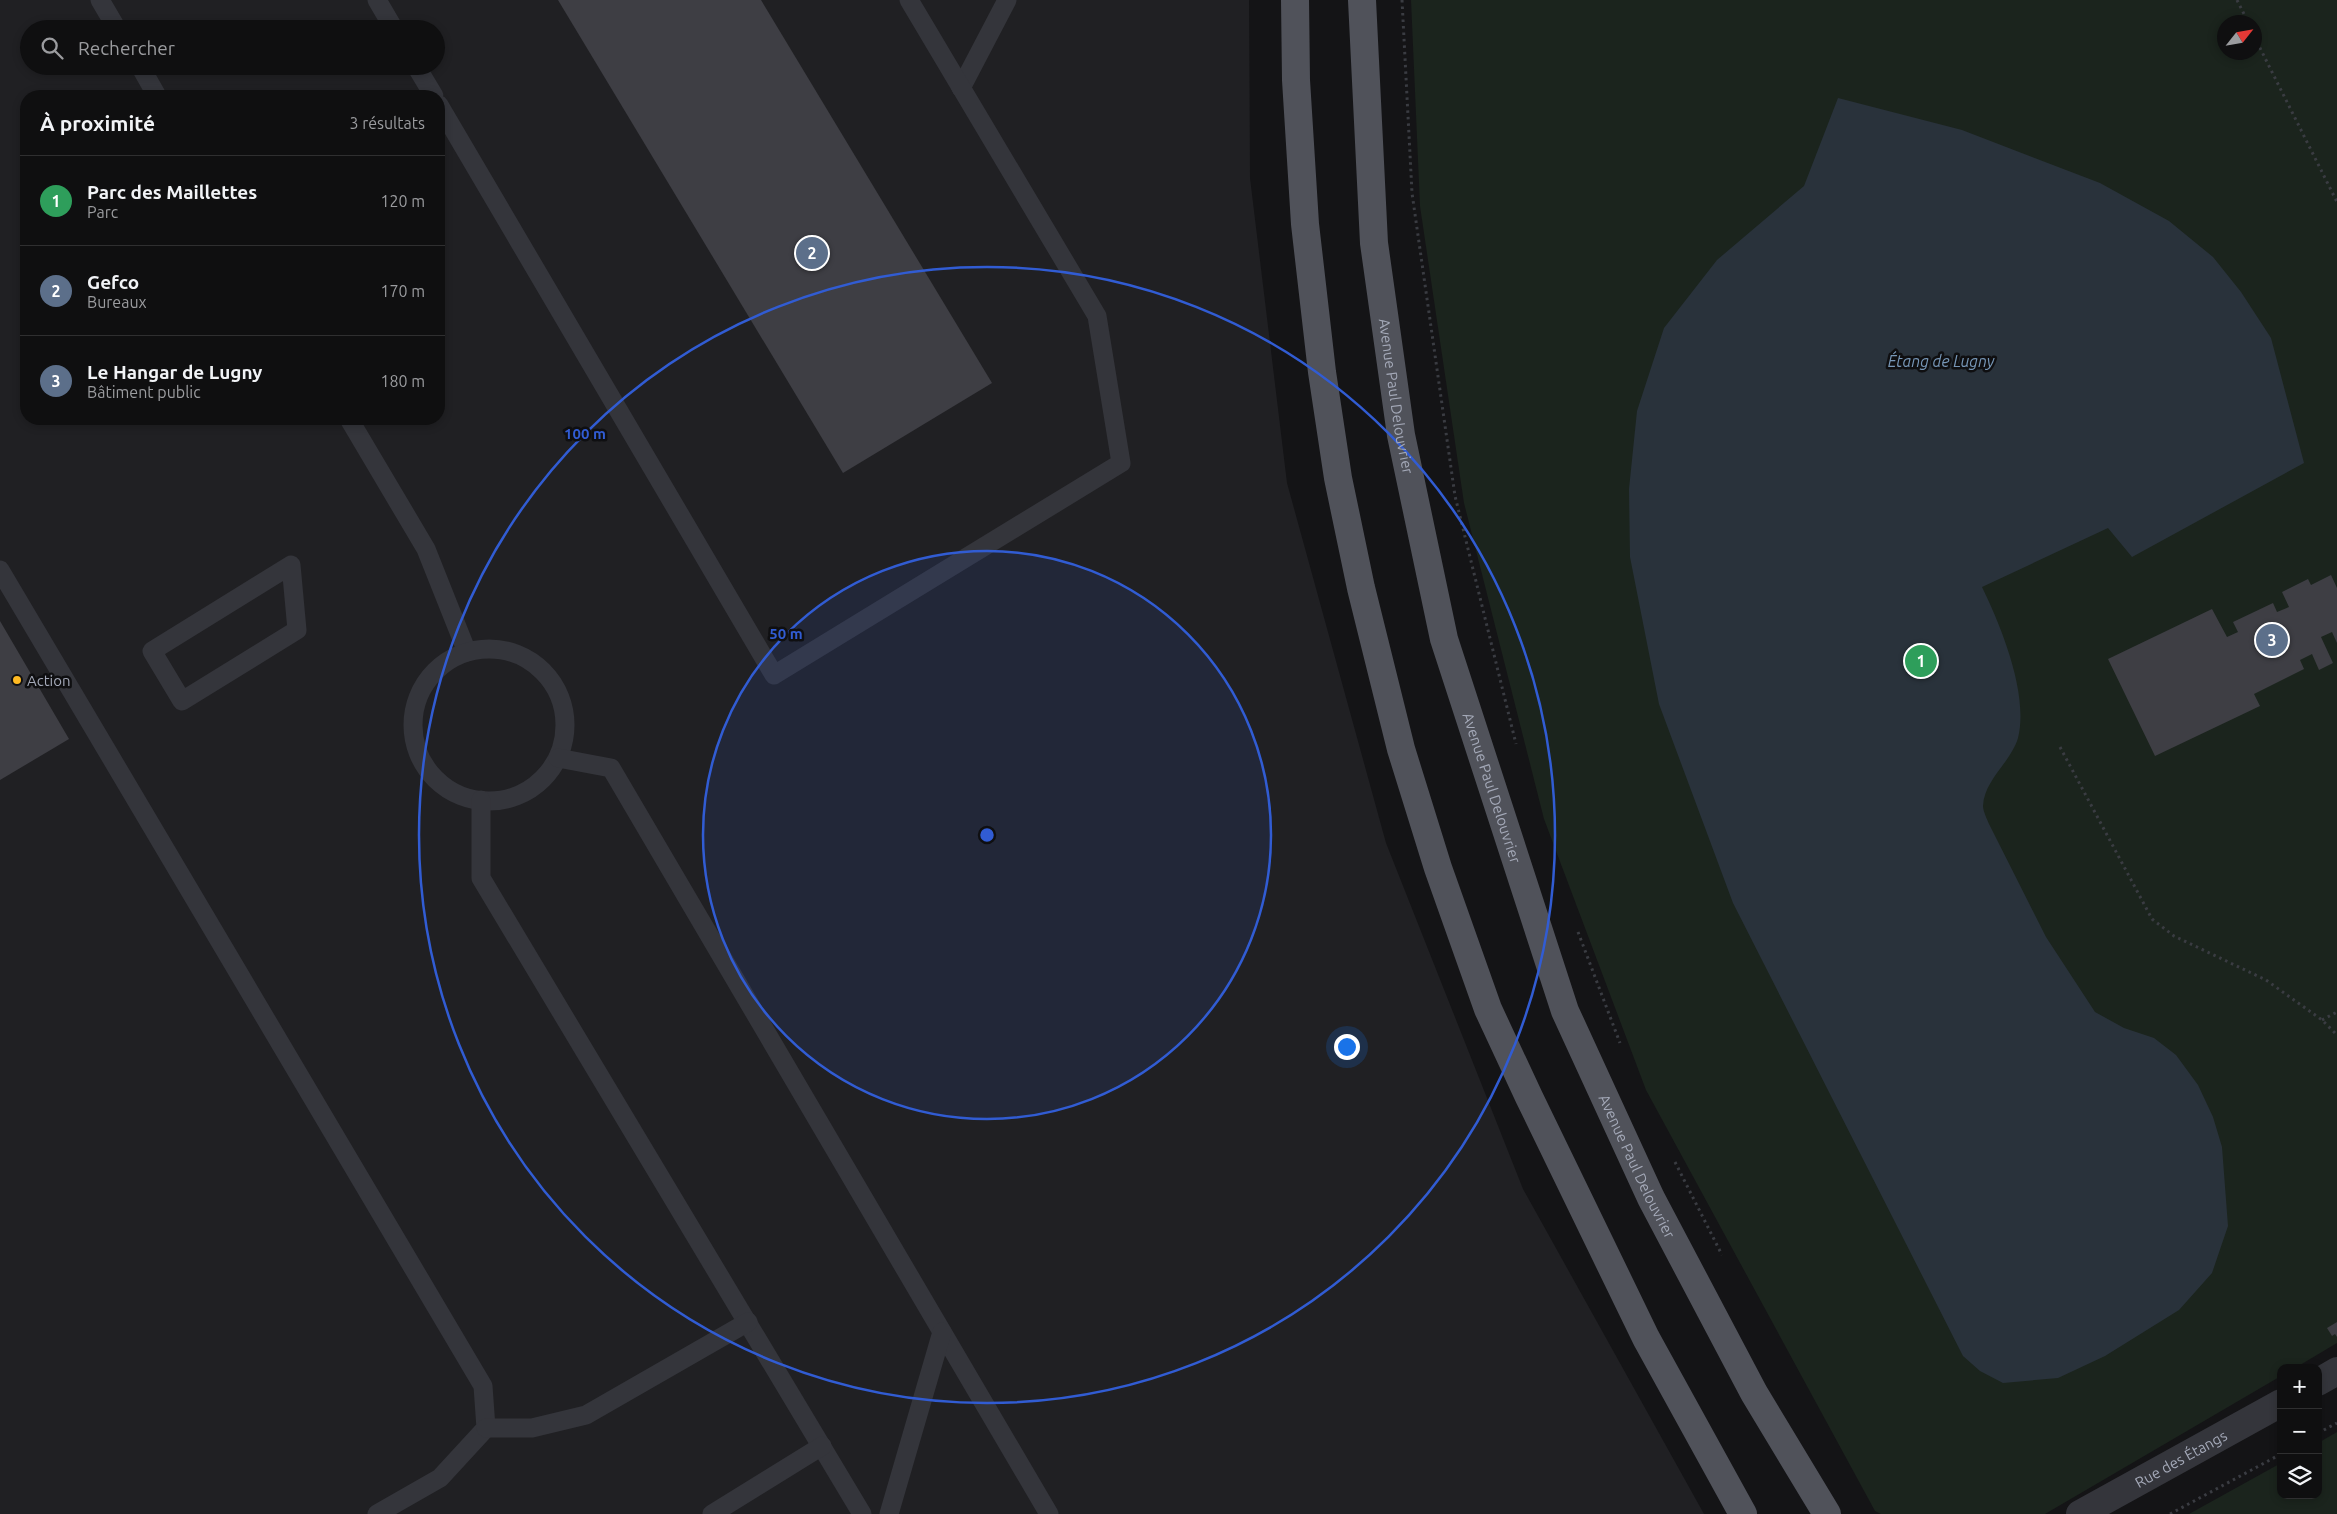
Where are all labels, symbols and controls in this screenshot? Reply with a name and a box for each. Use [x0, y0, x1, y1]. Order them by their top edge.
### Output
north arrow [2217, 15, 2262, 60]
search box [20, 20, 445, 75]
icon: search [38, 34, 66, 62]
text: Rechercher [78, 37, 175, 59]
text: À proximité [40, 111, 155, 135]
text: 3 résultats [349, 114, 425, 132]
text: Parc des Maillettes [87, 181, 257, 203]
text: 1 [51, 192, 61, 210]
text: 120 m [380, 192, 425, 210]
text: Parc [87, 203, 118, 221]
pin: 2 [796, 234, 828, 272]
text: Gefco [87, 271, 139, 293]
text: 2 [51, 282, 61, 300]
text: 170 m [380, 282, 425, 300]
text: Bureaux [87, 293, 147, 311]
street label: Avenue Paul Delouvrier [1376, 317, 1418, 476]
water label: Étang de Lugny [1888, 350, 1995, 370]
text: Le Hangar de Lugny [87, 361, 262, 383]
text: 3 [51, 372, 61, 390]
text: 180 m [380, 372, 425, 390]
text: Bâtiment public [87, 383, 201, 401]
text: 100 m [564, 425, 606, 442]
pin: 3 [2256, 621, 2288, 659]
text: 50 m [769, 625, 803, 642]
pin: 1 [1905, 642, 1937, 680]
place label: Action [27, 672, 71, 689]
marker: Action [11, 674, 23, 686]
street label: Avenue Paul Delouvrier [1460, 710, 1525, 865]
centre of rings [978, 826, 996, 844]
your location [1334, 1034, 1360, 1060]
street label: Avenue Paul Delouvrier [1596, 1091, 1679, 1241]
map controls [2277, 1364, 2322, 1499]
button: + [2277, 1364, 2322, 1409]
button: − [2277, 1409, 2322, 1454]
street label: Rue des Étangs [2132, 1426, 2230, 1491]
button: layers [2277, 1454, 2322, 1499]

